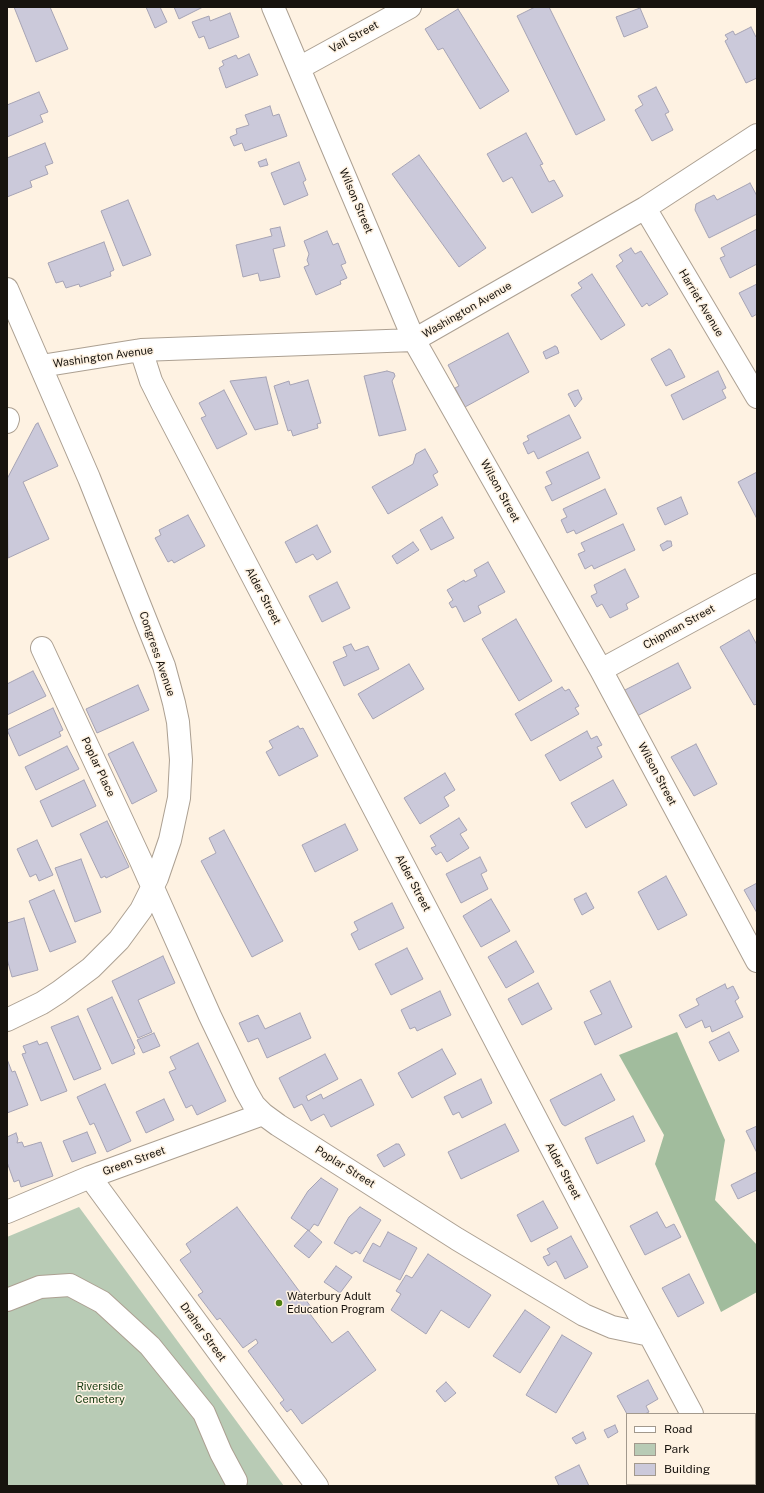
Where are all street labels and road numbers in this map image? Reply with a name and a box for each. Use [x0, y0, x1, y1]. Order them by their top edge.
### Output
street label: Vail Street [327, 18, 381, 56]
street label: Wilson Street [336, 166, 376, 236]
street label: Harriet Avenue [676, 267, 726, 339]
street label: Washington Avenue [420, 279, 514, 341]
street label: Washington Avenue [52, 343, 154, 371]
street label: Wilson Street [477, 457, 523, 525]
street label: Alder Street [242, 565, 284, 627]
street label: Chipman Street [641, 602, 717, 652]
street label: Congress Avenue [136, 610, 178, 698]
street label: Poplar Place [78, 735, 118, 799]
street label: Wilson Street [635, 740, 679, 808]
street label: Alder Street [392, 852, 434, 914]
street label: Alder Street [542, 1140, 584, 1202]
street label: Poplar Street [313, 1143, 377, 1191]
street label: Green Street [101, 1144, 167, 1178]
street label: Draher Street [177, 1300, 229, 1364]

